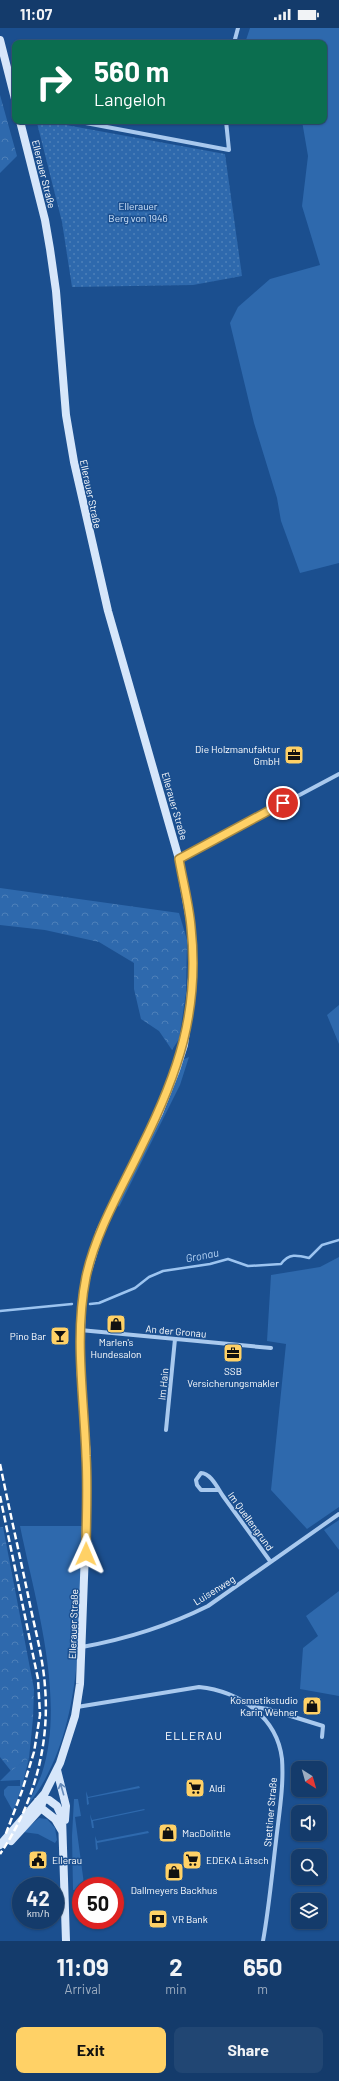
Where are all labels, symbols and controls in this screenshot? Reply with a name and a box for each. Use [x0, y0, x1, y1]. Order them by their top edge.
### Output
text: 11:07 [20, 5, 52, 23]
text: 560 m [94, 54, 169, 88]
icon: right [28, 56, 80, 108]
text: Langeloh [94, 88, 166, 110]
street label: Ellerauer Straße [30, 139, 58, 209]
park label: Ellerauer Berg von 1946 [108, 200, 168, 224]
street label: Ellerauer Straße [78, 458, 104, 530]
place label: Die Holzmanufaktur GmbH [195, 743, 280, 767]
office icon: Die Holzmanufaktur GmbH [283, 744, 305, 766]
street label: Ellerauer Straße [160, 771, 190, 841]
pin [266, 786, 300, 820]
icon: arrive [272, 792, 294, 814]
water label: Gronau [184, 1245, 220, 1265]
shop icon: Marlen's Hundesalon [105, 1313, 127, 1335]
street label: An der Gronau [145, 1322, 207, 1340]
bar icon: Pino Bar [49, 1325, 71, 1347]
place label: Pino Bar [10, 1330, 46, 1342]
place label: Marlen's Hundesalon [91, 1336, 141, 1360]
office icon: SSB Versicherungsmakler [222, 1342, 244, 1364]
place label: SSB Versicherungsmakler [187, 1365, 279, 1389]
street label: Im Hain [155, 1367, 171, 1401]
street label: Im Quellengrund [226, 1489, 276, 1553]
position arrow [65, 1533, 107, 1575]
street label: Luisenweg [191, 1573, 237, 1607]
street label: Ellerauer Straße [66, 1589, 80, 1659]
place label: Kosmetikstudio Karin Wehner [230, 1694, 298, 1718]
shop icon: Kosmetikstudio Karin Wehner [301, 1695, 323, 1717]
district label: ELLERAU [165, 1728, 223, 1742]
north arrow [291, 1761, 327, 1797]
map controls [291, 1761, 327, 1929]
supermarket icon: Aldi [184, 1777, 206, 1799]
street label: Stettiner Straße [261, 1777, 279, 1847]
one-way arrow [58, 1782, 65, 1795]
place label: Aldi [209, 1782, 225, 1794]
button: sound [291, 1805, 327, 1841]
shop icon: MacDolittle [157, 1822, 179, 1844]
place label: MacDolittle [182, 1827, 231, 1839]
public building icon: Ellerau [27, 1849, 49, 1871]
supermarket icon: EDEKA Lätsch [181, 1849, 203, 1871]
button: search [291, 1849, 327, 1885]
place label: Ellerau [52, 1854, 82, 1866]
place label: EDEKA Lätsch [206, 1854, 269, 1866]
shop icon: Dallmeyers Backhus [163, 1861, 185, 1883]
speed limit sign: 50 [72, 1877, 124, 1929]
place label: Dallmeyers Backhus [131, 1884, 217, 1896]
text: 42 [26, 1886, 50, 1910]
button: layers [291, 1893, 327, 1929]
text: km/h [27, 1907, 49, 1919]
bank icon: VR Bank [147, 1908, 169, 1930]
place label: VR Bank [172, 1913, 208, 1925]
text: 11:09 [57, 1952, 109, 1981]
text: 2 [169, 1952, 183, 1981]
text: 650 [243, 1952, 282, 1981]
text: Arrival [65, 1981, 101, 1997]
text: min [165, 1981, 186, 1997]
text: m [257, 1981, 268, 1997]
button: Exit [16, 2027, 166, 2073]
button: Share [174, 2027, 323, 2073]

